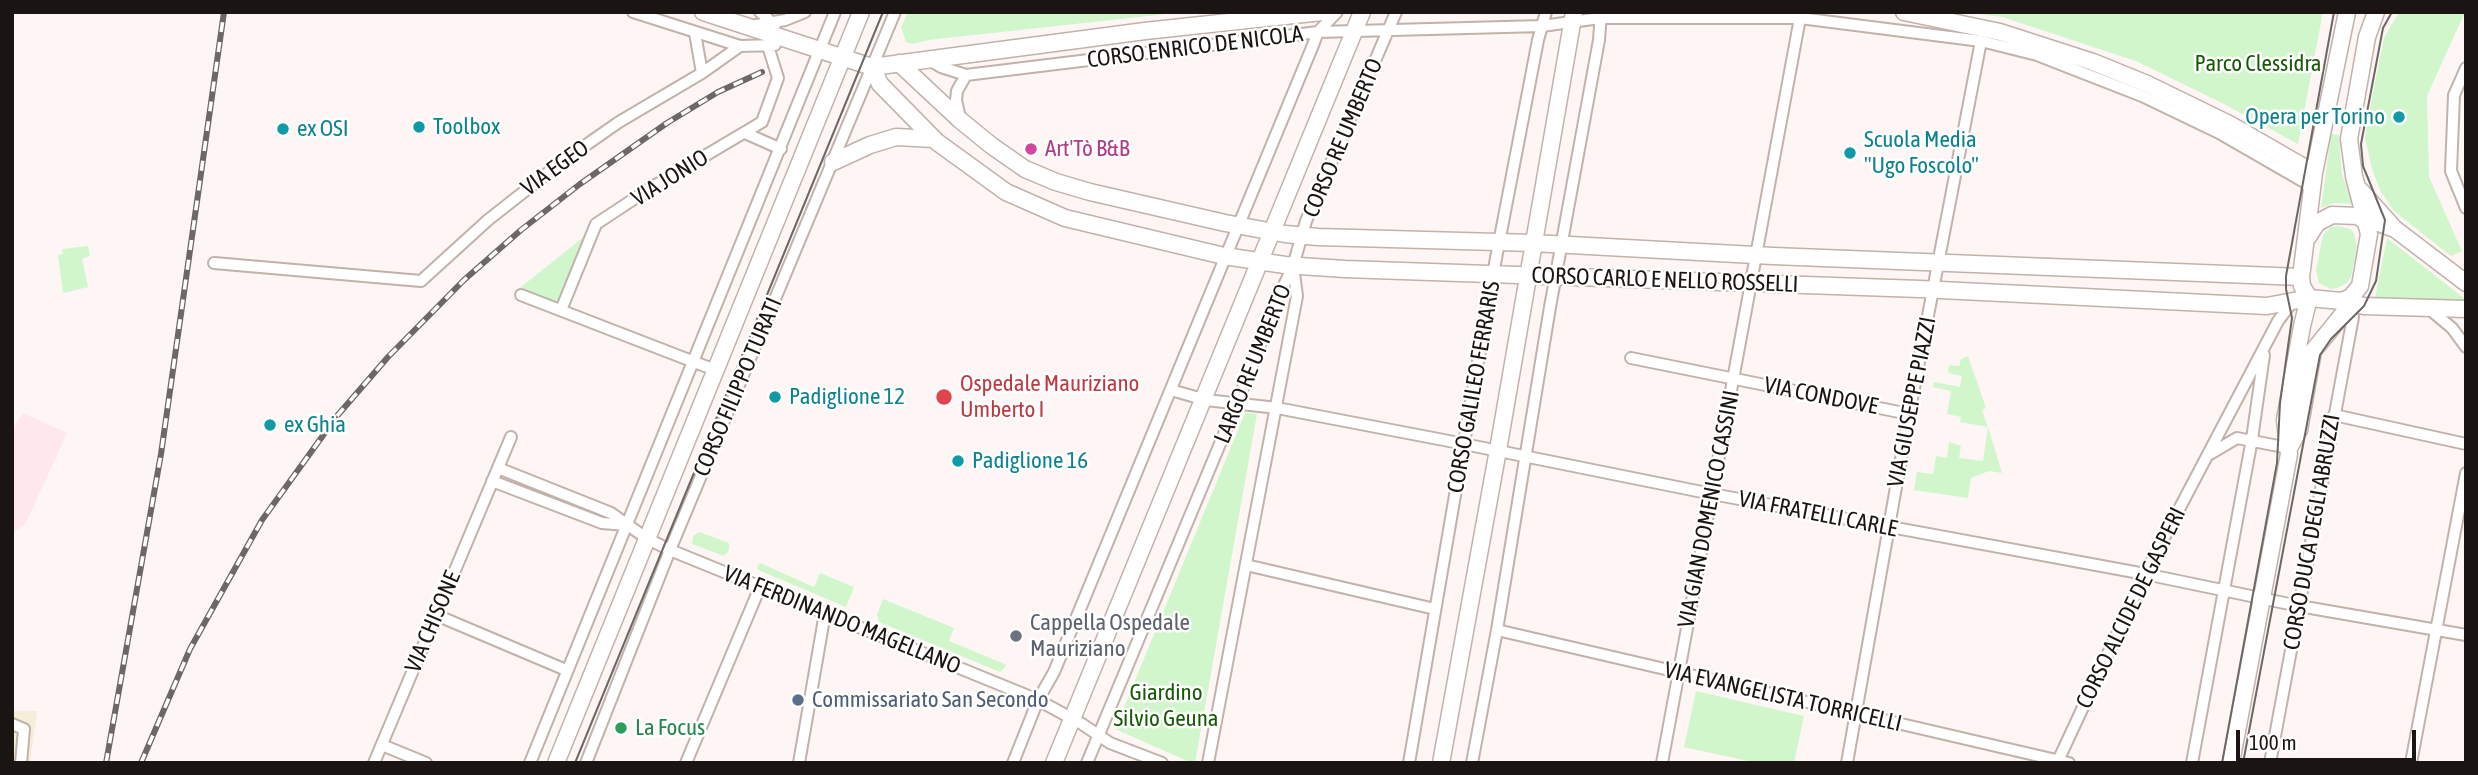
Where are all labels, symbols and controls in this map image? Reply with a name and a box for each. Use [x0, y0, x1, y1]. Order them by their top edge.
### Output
street label: CORSO ENRICO DE NICOLA [1086, 20, 1304, 74]
park label: Parco Clessidra [2195, 50, 2321, 78]
street label: CORSO RE UMBERTO [1297, 54, 1389, 222]
place label: Opera per Torino [2245, 103, 2385, 131]
marker: Opera per Torino [2391, 109, 2407, 125]
place label: Toolbox [433, 113, 500, 141]
place label: ex OSI [297, 115, 349, 143]
marker: Toolbox [411, 119, 427, 135]
marker: ex OSI [275, 121, 291, 137]
place label: Scuola Media "Ugo Foscolo" [1864, 126, 1979, 180]
street label: VIA EGEO [516, 134, 594, 202]
place label: Art'Tò B&B [1045, 135, 1130, 163]
marker: Art'Tò B&B [1023, 141, 1039, 157]
street label: VIA JONIO [627, 144, 713, 212]
marker: Scuola Media "Ugo Foscolo" [1842, 145, 1858, 161]
street label: CORSO CARLO E NELLO ROSSELLI [1531, 262, 1799, 298]
street label: CORSO GALILEO FERRARIS [1442, 279, 1506, 495]
street label: LARGO RE UMBERTO [1209, 281, 1297, 447]
street label: CORSO FILIPPO TURATI [688, 293, 788, 481]
street label: VIA GIUSEPPE PIAZZI [1882, 314, 1942, 490]
place label: Ospedale Mauriziano Umberto I [960, 370, 1139, 424]
street label: VIA CONDOVE [1762, 371, 1880, 421]
place label: Padiglione 12 [789, 383, 905, 411]
marker: Ospedale Mauriziano Umberto I [934, 387, 954, 407]
street label: VIA GIAN DOMENICO CASSINI [1672, 388, 1746, 630]
marker: Padiglione 12 [767, 389, 783, 405]
place label: ex Ghia [284, 411, 346, 439]
street label: CORSO DUCA DEGLI ABRUZZI [2278, 412, 2346, 652]
marker: ex Ghia [262, 417, 278, 433]
place label: Padiglione 16 [972, 447, 1088, 475]
marker: Padiglione 16 [950, 453, 966, 469]
street label: VIA FRATELLI CARLE [1736, 485, 1900, 543]
street label: CORSO ALCIDE DE GASPERI [2070, 503, 2192, 713]
street label: VIA FERDINANDO MAGELLANO [719, 560, 965, 680]
street label: VIA CHISONE [399, 567, 467, 677]
place label: Cappella Ospedale Mauriziano [1030, 609, 1190, 663]
marker: Cappella Ospedale Mauriziano [1008, 628, 1024, 644]
street label: VIA EVANGELISTA TORRICELLI [1662, 656, 1904, 738]
park label: Giardino Silvio Geuna [1113, 679, 1219, 733]
place label: Commissariato San Secondo [812, 686, 1048, 714]
marker: Commissariato San Secondo [790, 692, 806, 708]
place label: La Focus [635, 714, 705, 742]
scale bar [2240, 716, 2420, 760]
marker: La Focus [613, 720, 629, 736]
text: 100 m [2249, 730, 2297, 754]

